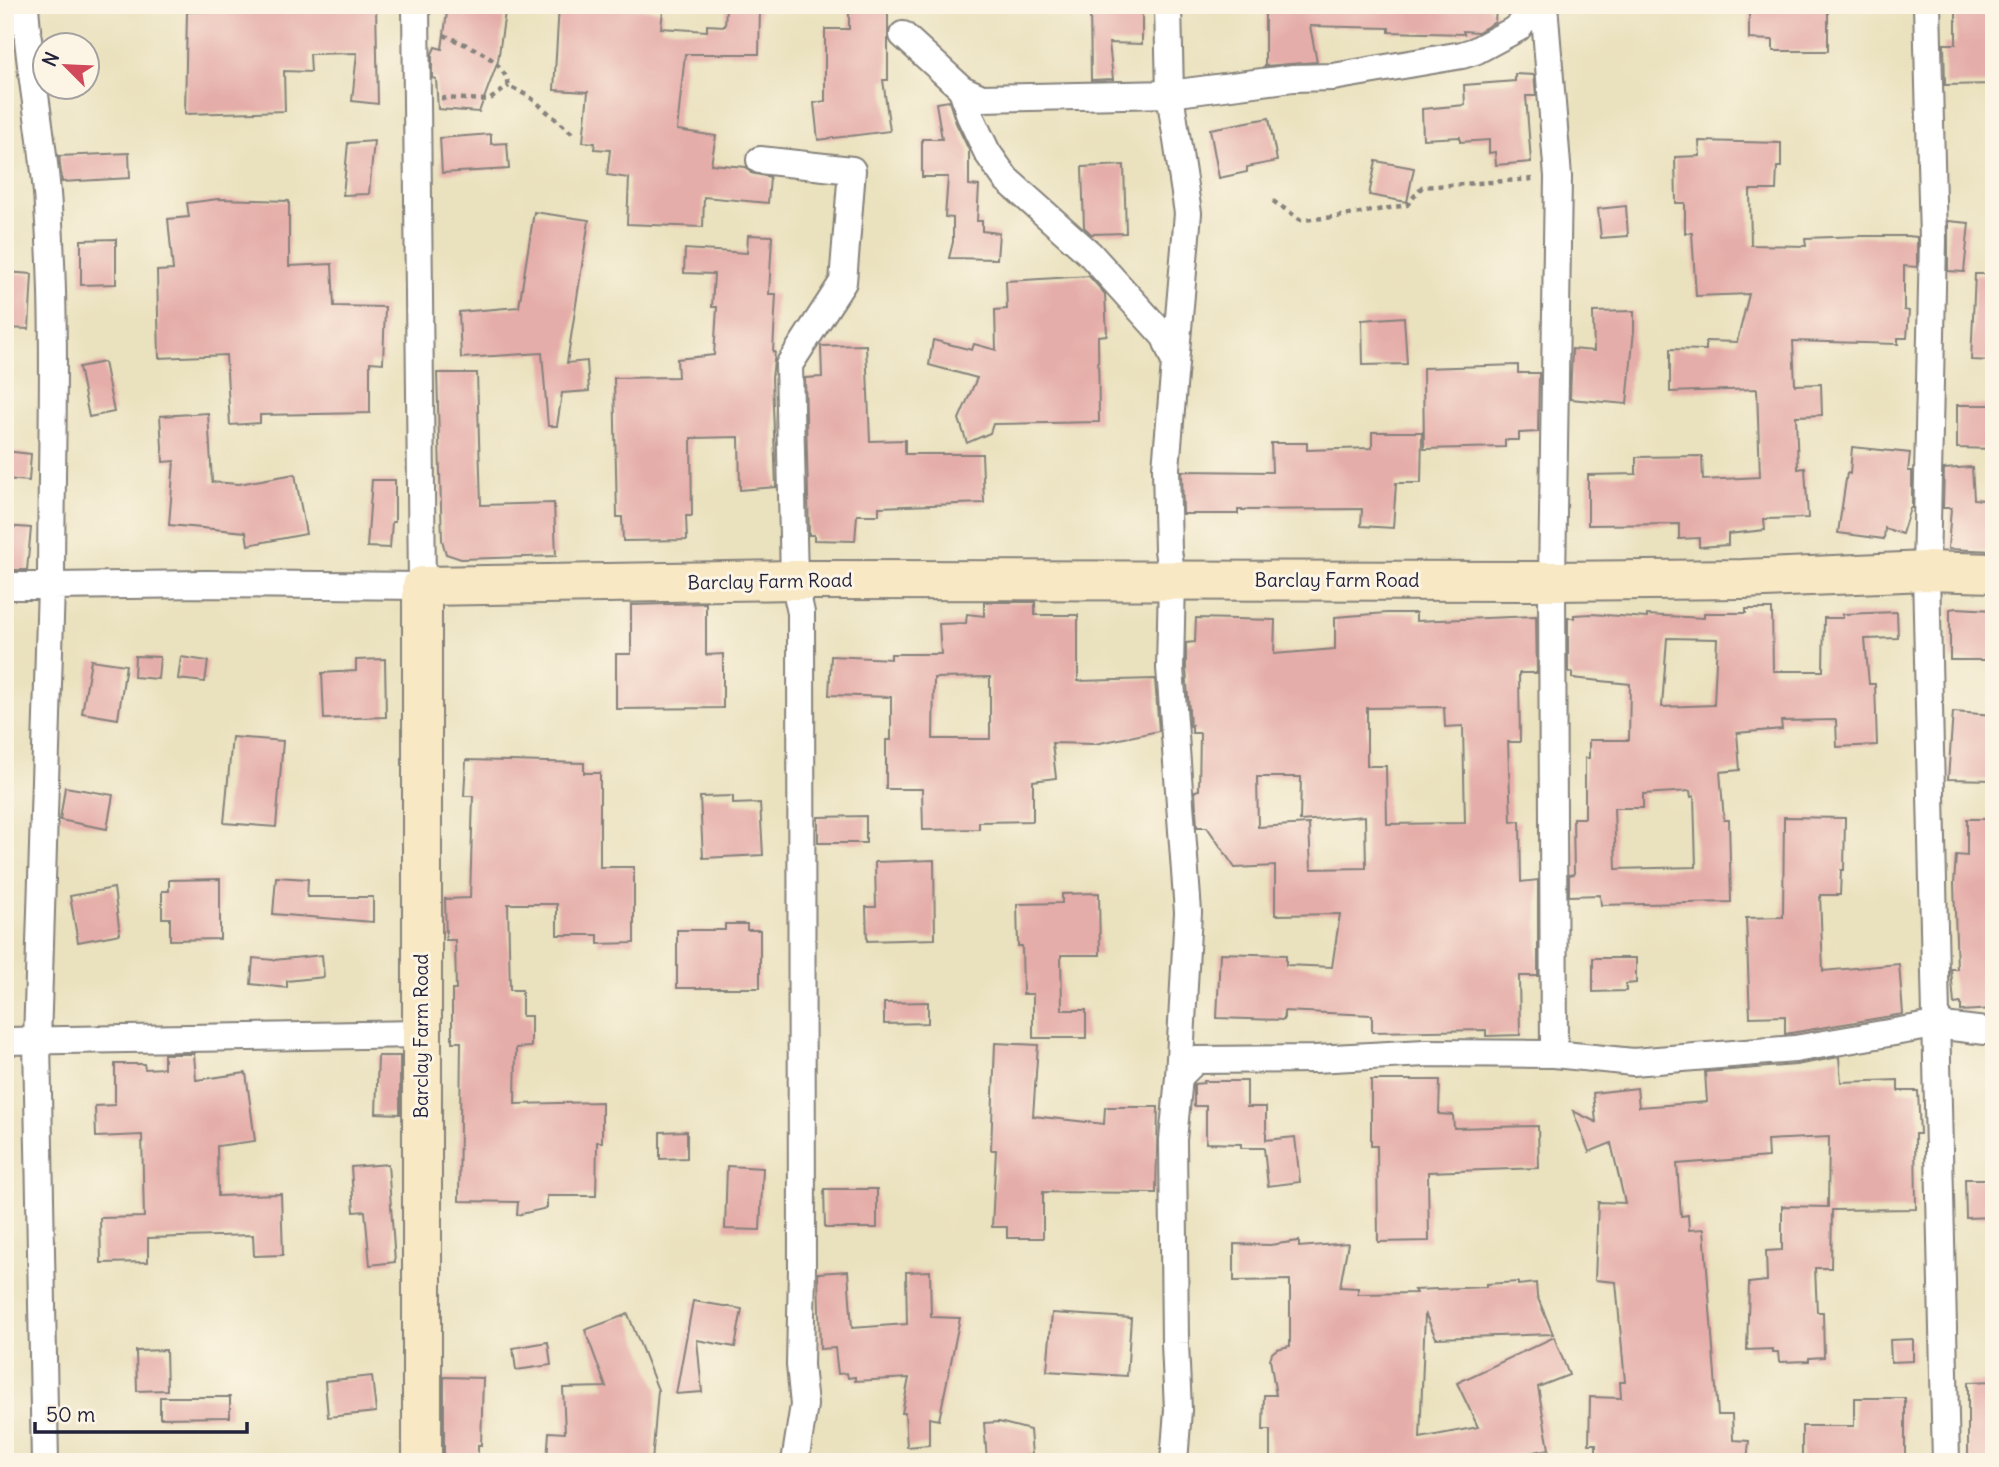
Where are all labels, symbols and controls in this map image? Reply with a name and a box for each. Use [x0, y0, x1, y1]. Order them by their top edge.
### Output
north arrow [32, 32, 102, 102]
text: N [37, 48, 64, 70]
street label: Barclay Farm Road [687, 568, 853, 594]
street label: Barclay Farm Road [1254, 568, 1420, 592]
street label: Barclay Farm Road [409, 953, 433, 1119]
scale bar [35, 1390, 247, 1434]
text: 50 m [46, 1401, 95, 1428]

